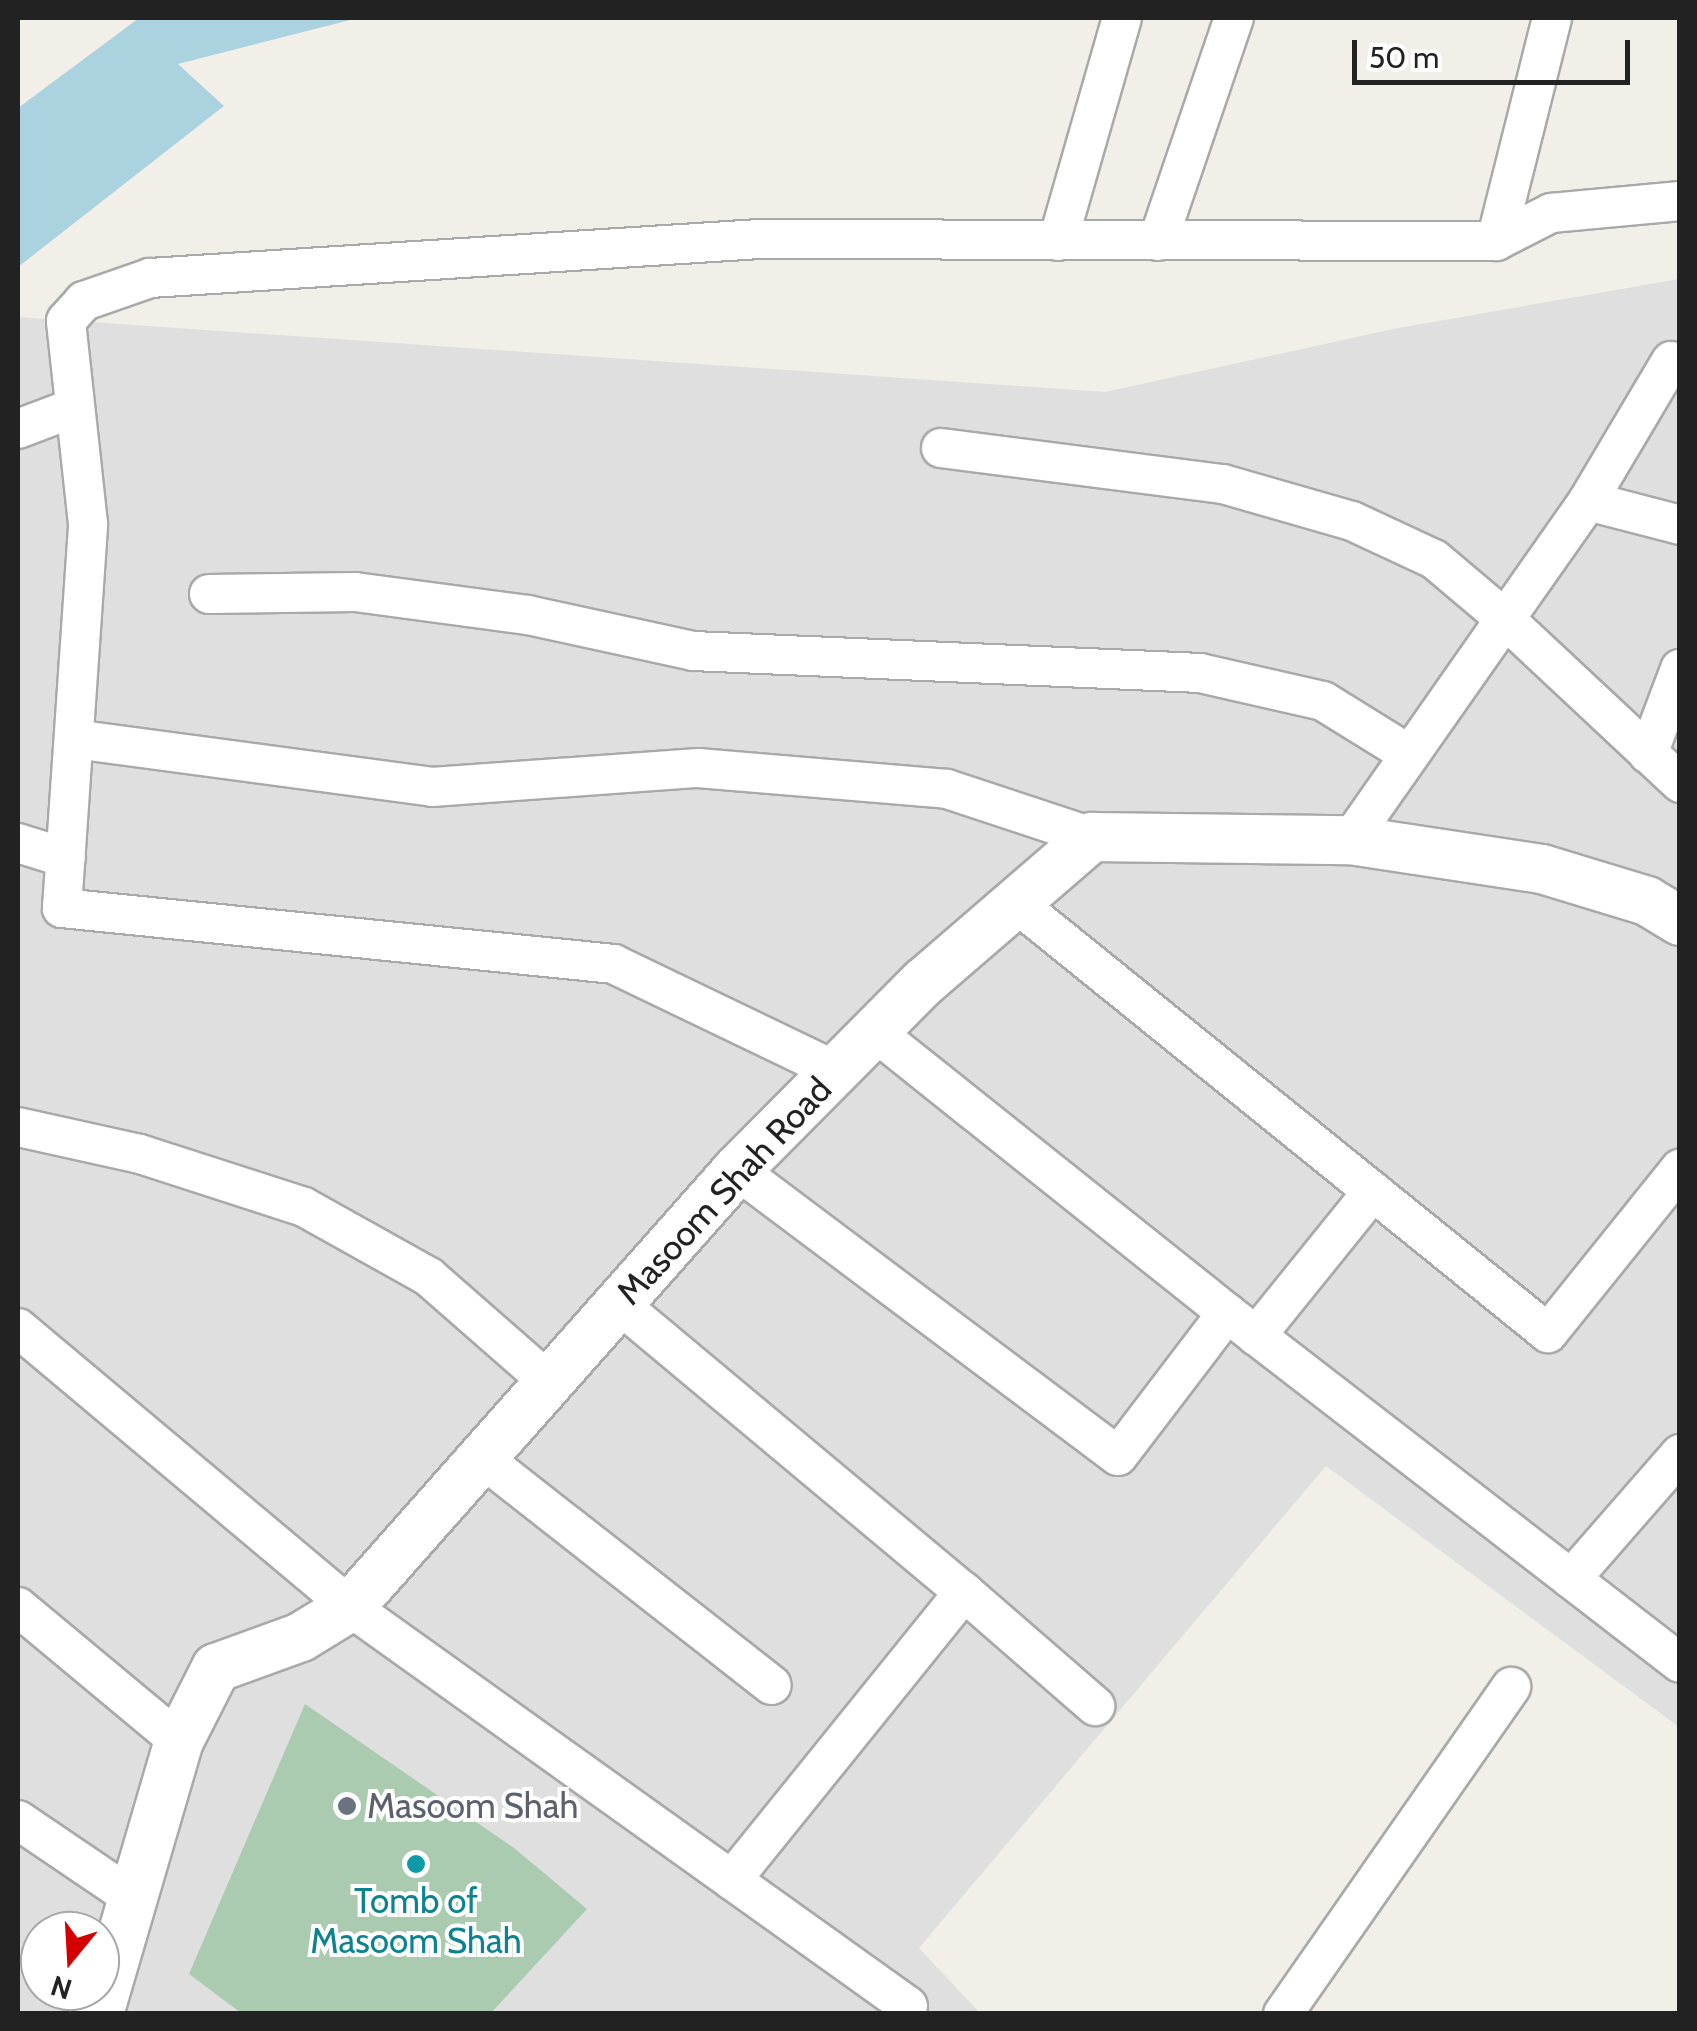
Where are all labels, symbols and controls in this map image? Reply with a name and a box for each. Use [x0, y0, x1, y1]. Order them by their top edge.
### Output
scale bar [1357, 20, 1634, 82]
text: 50 m [1369, 39, 1439, 76]
street label: Masoom Shah Road [608, 1069, 840, 1313]
place label: Masoom Shah [367, 1785, 579, 1827]
marker: Masoom Shah [336, 1795, 358, 1817]
marker: Tomb of Masoom Shah [405, 1853, 427, 1875]
place label: Tomb of Masoom Shah [310, 1880, 522, 1962]
north arrow [20, 1911, 120, 2011]
text: N [47, 1968, 76, 2007]

